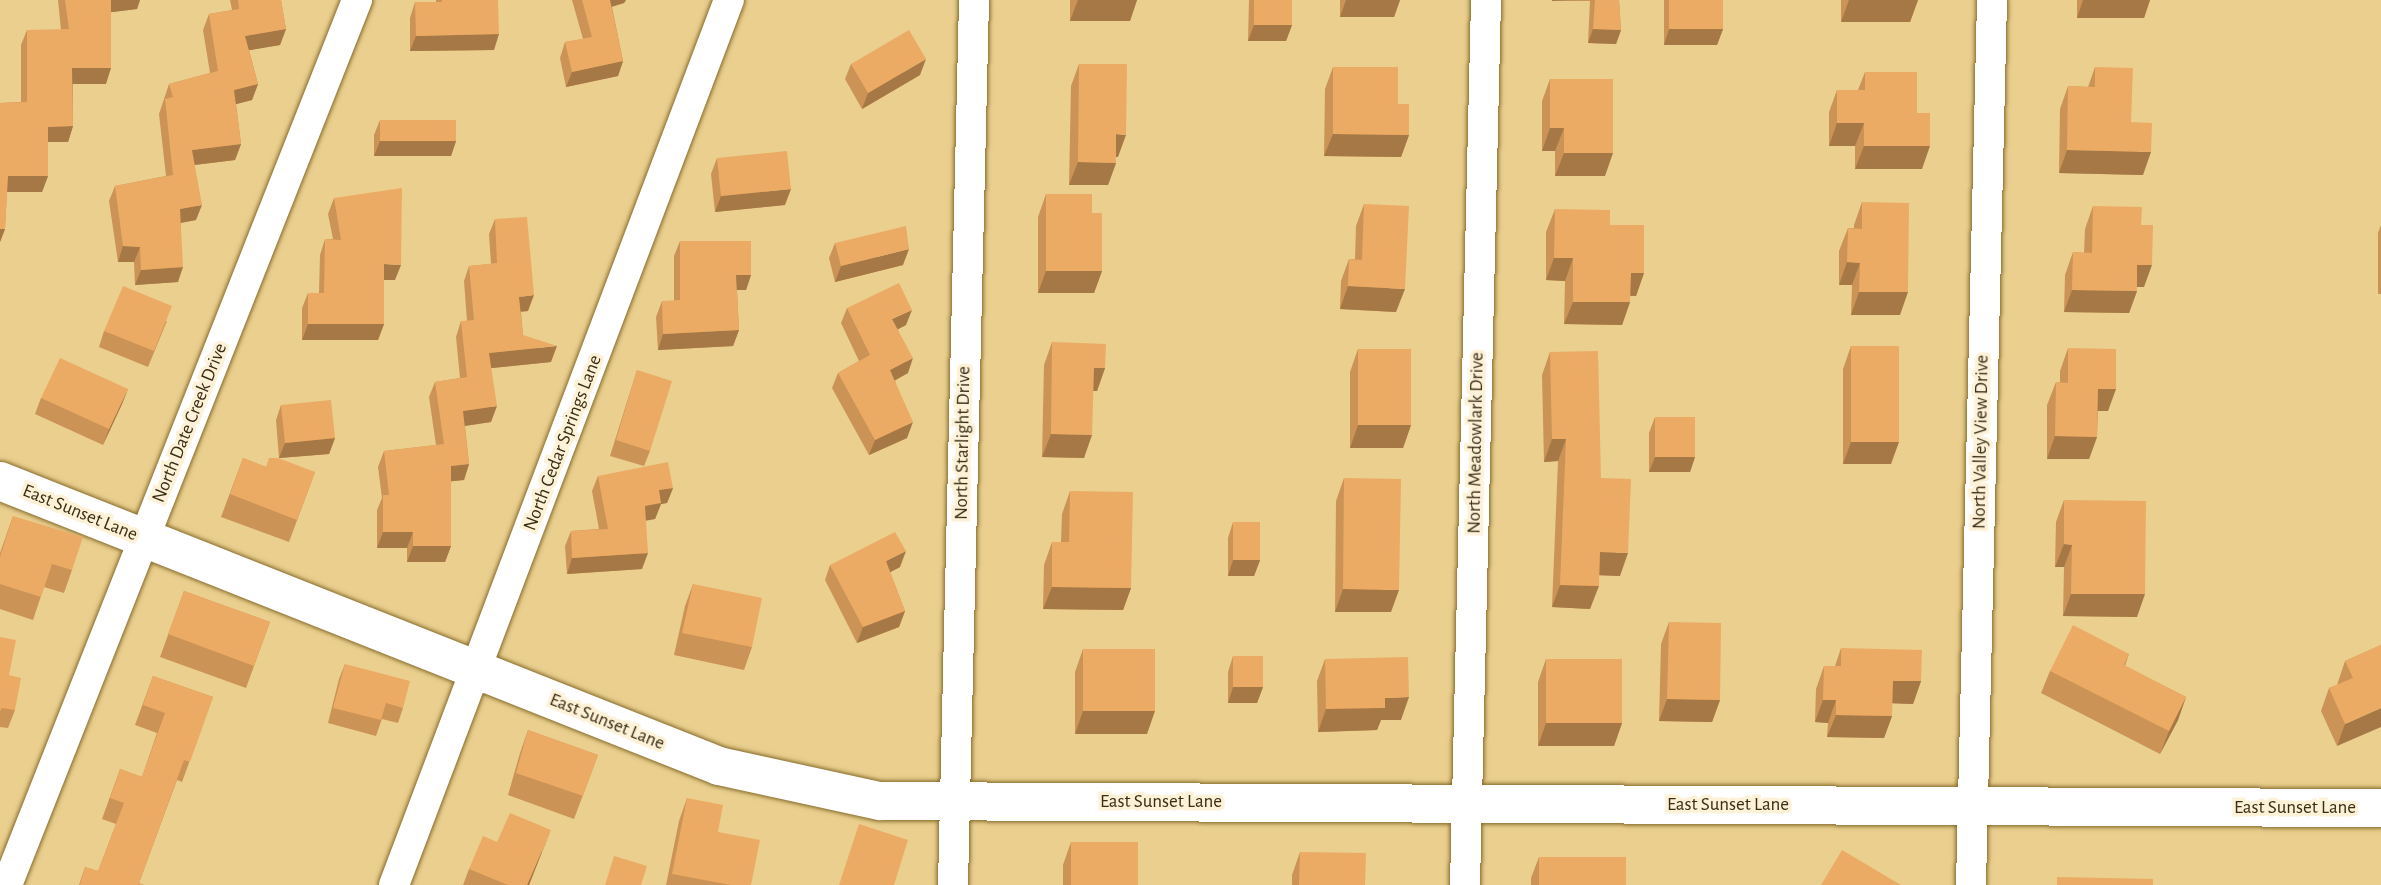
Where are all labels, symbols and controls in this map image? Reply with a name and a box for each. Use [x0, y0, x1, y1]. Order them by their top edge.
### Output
street label: North Date Creek Drive [148, 340, 232, 506]
street label: North Cedar Springs Lane [519, 352, 607, 534]
street label: North Meadowlark Drive [1463, 352, 1489, 534]
street label: North Valley View Drive [1968, 355, 1994, 529]
street label: North Starlight Drive [950, 366, 976, 520]
street label: East Sunset Lane [19, 480, 141, 546]
street label: East Sunset Lane [546, 689, 668, 755]
street label: East Sunset Lane [1100, 791, 1222, 813]
street label: East Sunset Lane [1667, 794, 1789, 816]
street label: East Sunset Lane [2234, 797, 2356, 819]

